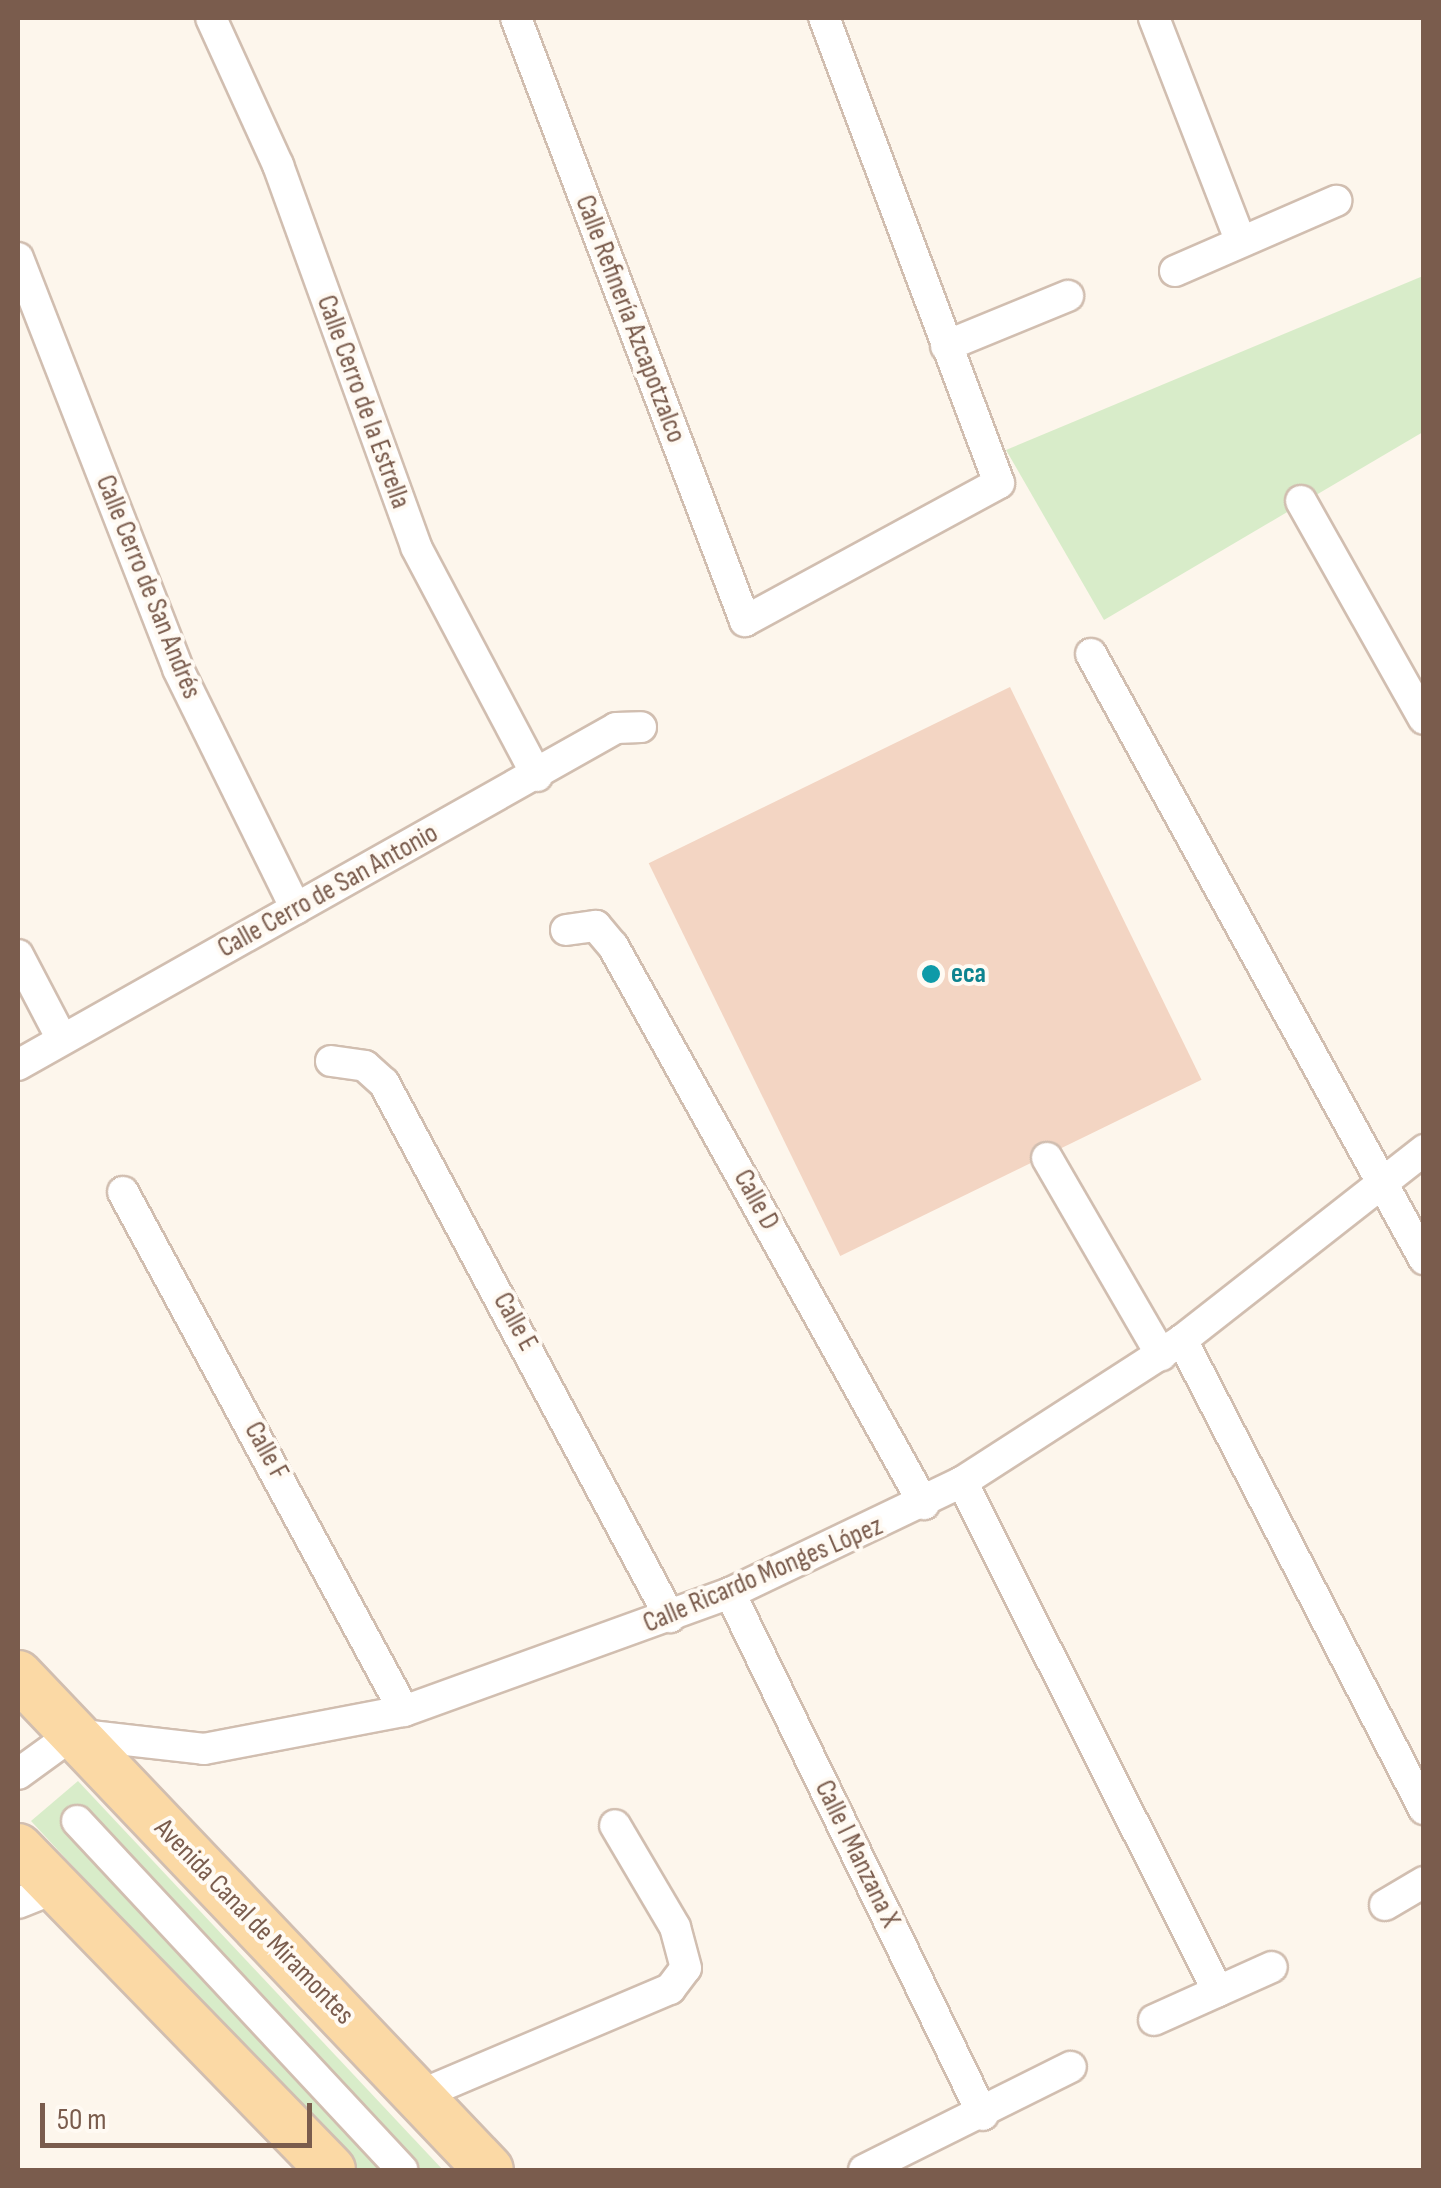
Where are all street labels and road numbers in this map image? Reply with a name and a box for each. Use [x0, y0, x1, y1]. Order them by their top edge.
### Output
street label: Calle Refinería Azcapotzalco [567, 191, 693, 447]
street label: Calle Cerro de la Estrella [309, 291, 417, 513]
street label: Calle Cerro de San Andrés [88, 470, 208, 704]
street label: Calle Cerro de San Antonio [212, 817, 444, 965]
street label: Calle D [726, 1164, 786, 1236]
street label: Calle E [485, 1287, 545, 1357]
street label: Calle F [237, 1416, 295, 1486]
street label: Calle Ricardo Monges López [638, 1509, 888, 1641]
street label: Calle I Manzana X [807, 1775, 907, 1933]
street label: Avenida Canal de Miramontes [147, 1812, 361, 2032]

